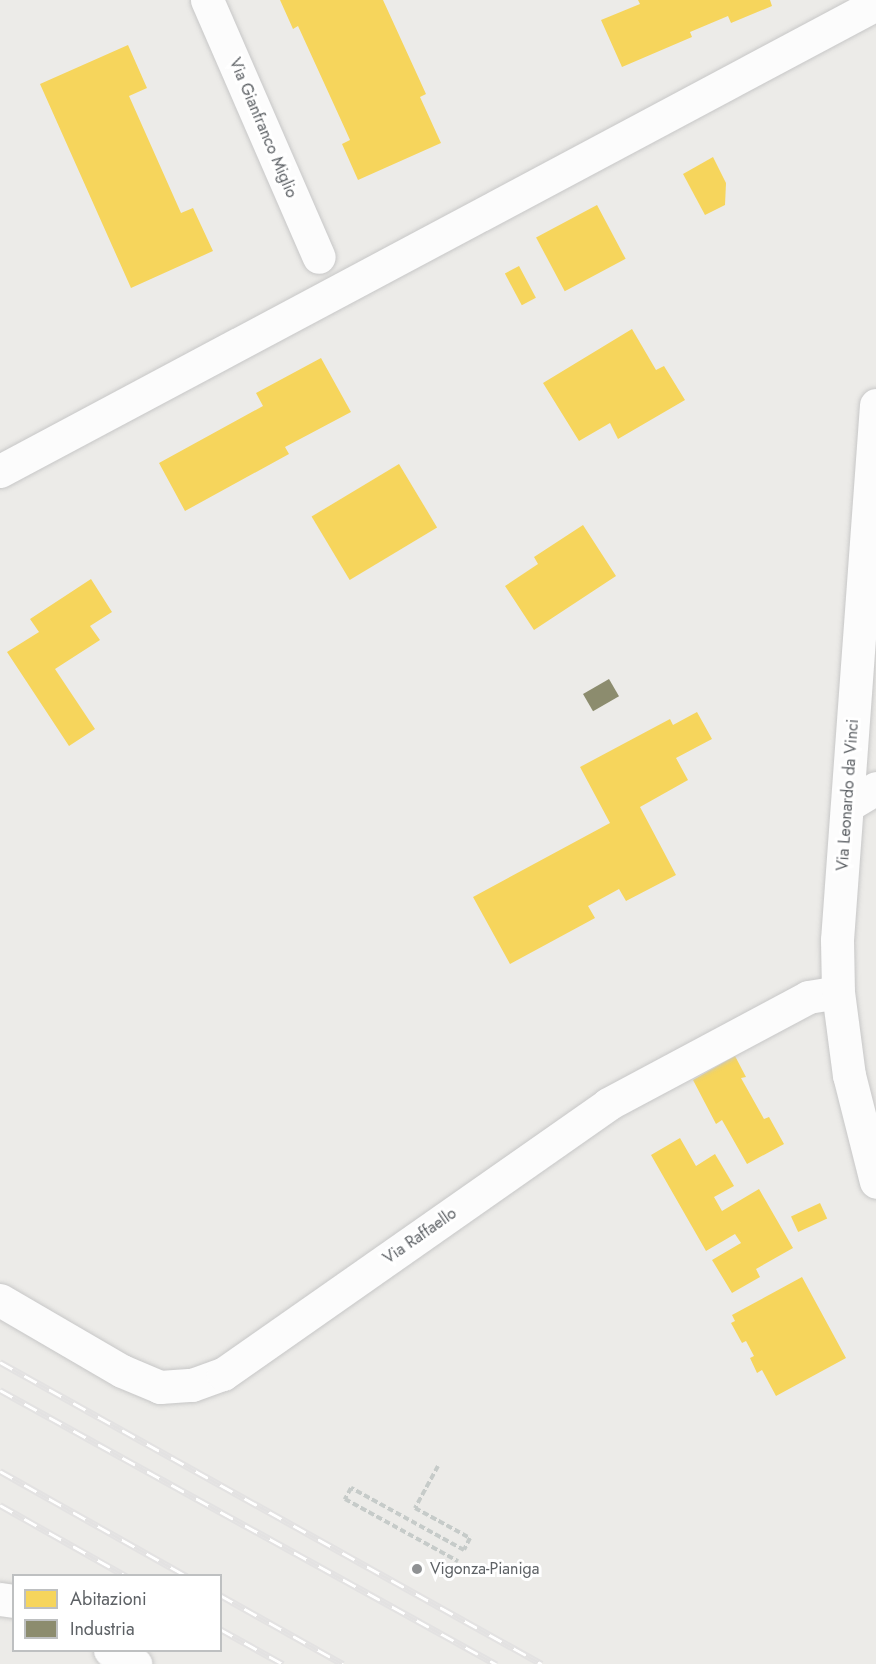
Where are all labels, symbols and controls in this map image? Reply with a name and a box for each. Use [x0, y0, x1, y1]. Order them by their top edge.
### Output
street label: Via Gianfranco Miglio [225, 55, 301, 201]
street label: Via Leonardo da Vinci [833, 718, 863, 872]
street label: Via Raffaello [380, 1204, 460, 1268]
place label: Vigonza-Pianiga [430, 1559, 539, 1579]
marker: Vigonza-Pianiga [408, 1560, 426, 1578]
legend [12, 1574, 222, 1652]
text: Abitazioni [70, 1586, 147, 1612]
text: Industria [70, 1616, 135, 1642]

